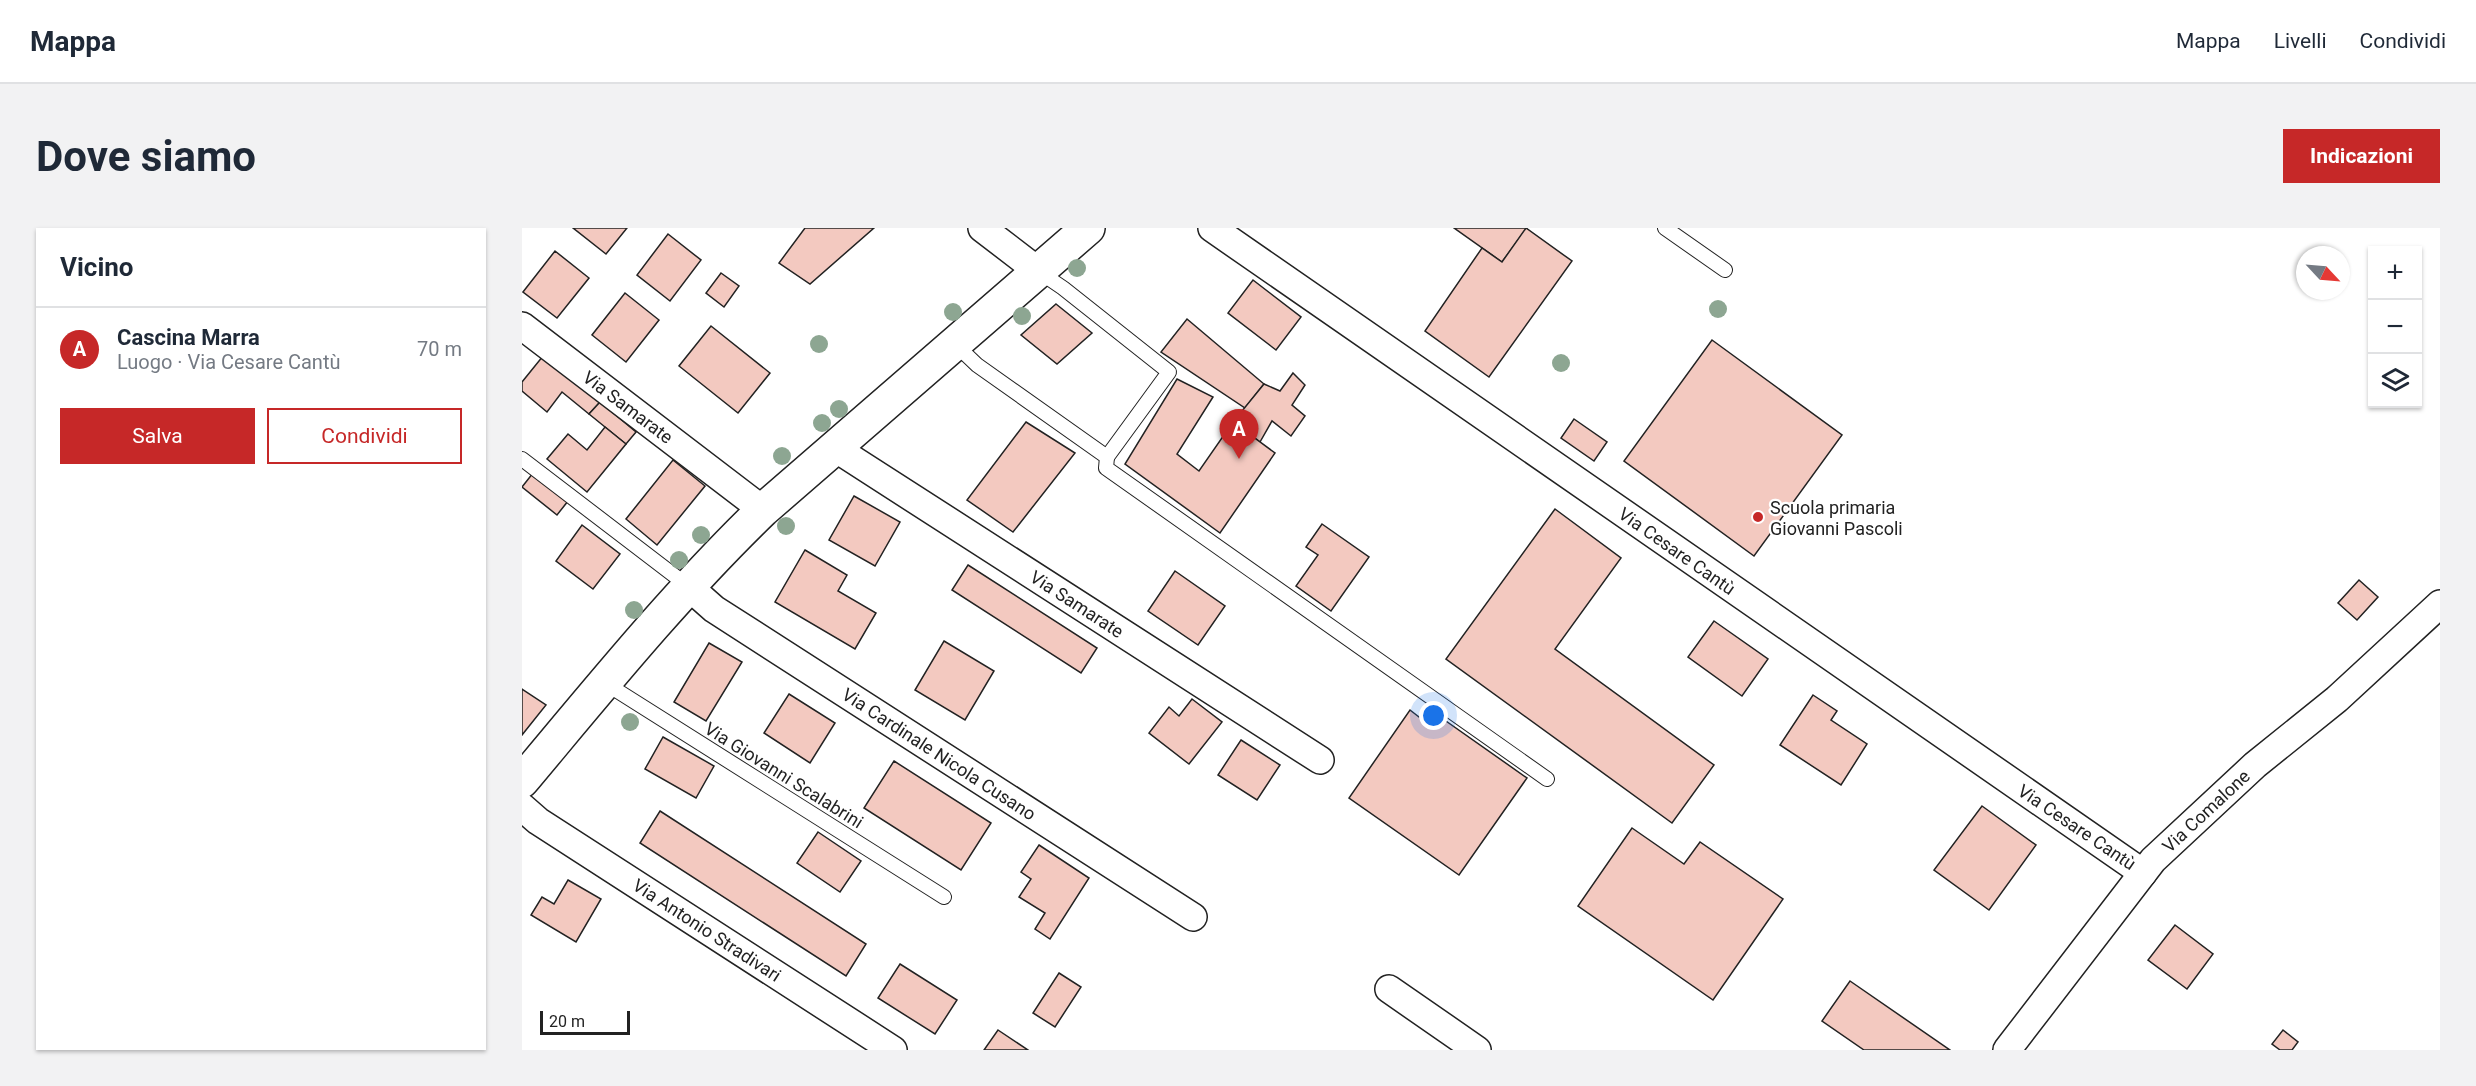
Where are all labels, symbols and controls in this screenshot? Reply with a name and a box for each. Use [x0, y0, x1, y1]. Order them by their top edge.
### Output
text: Mappa [30, 25, 116, 58]
text: Mappa [2176, 29, 2241, 53]
text: Livelli [2274, 29, 2327, 53]
text: Condividi [2360, 29, 2446, 53]
button: Indicazioni [2283, 129, 2440, 183]
text: Dove siamo [36, 132, 256, 181]
north arrow [2296, 246, 2350, 300]
map controls [2368, 246, 2422, 408]
button: + [2368, 246, 2422, 300]
text: Vicino [60, 252, 134, 282]
button: − [2368, 300, 2422, 354]
text: Cascina Marra [117, 325, 260, 350]
text: A [73, 337, 86, 361]
text: 70 m [417, 337, 462, 361]
text: Luogo · Via Cesare Cantù [117, 350, 341, 374]
button: layers [2368, 354, 2422, 408]
street label: Via Samarate [579, 366, 677, 448]
button: Salva [60, 408, 255, 464]
button: Condividi [267, 408, 462, 464]
pin: A [1220, 410, 1258, 459]
place label: Scuola primaria Giovanni Pascoli [1770, 497, 1903, 539]
street label: Via Cesare Cantù [1615, 503, 1739, 599]
marker: Scuola primaria Giovanni Pascoli [1751, 510, 1765, 524]
street label: Via Samarate [1026, 566, 1128, 642]
street label: Via Cardinale Nicola Cusano [838, 683, 1040, 825]
your location [1419, 701, 1448, 730]
street label: Via Giovanni Scalabrini [701, 718, 867, 832]
street label: Via Comalone [2158, 765, 2254, 857]
street label: Via Cesare Cantù [2014, 780, 2140, 874]
street label: Via Antonio Stradivari [629, 874, 785, 986]
scale bar [540, 1008, 630, 1036]
text: 20 m [549, 1012, 585, 1031]

